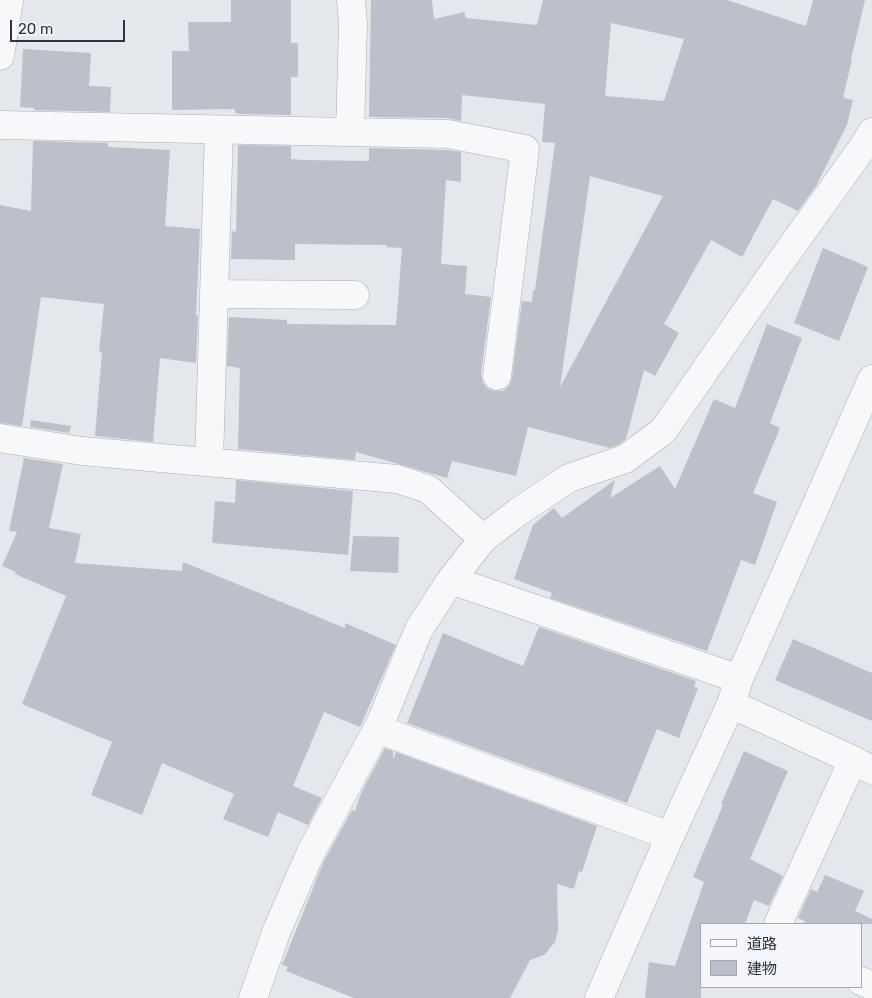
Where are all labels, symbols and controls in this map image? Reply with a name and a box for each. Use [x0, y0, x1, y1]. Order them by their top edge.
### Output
scale bar [12, 10, 128, 42]
text: 20 m [18, 20, 53, 38]
legend [700, 923, 862, 988]
text: 道路 [747, 935, 777, 953]
text: 建物 [747, 960, 777, 978]

